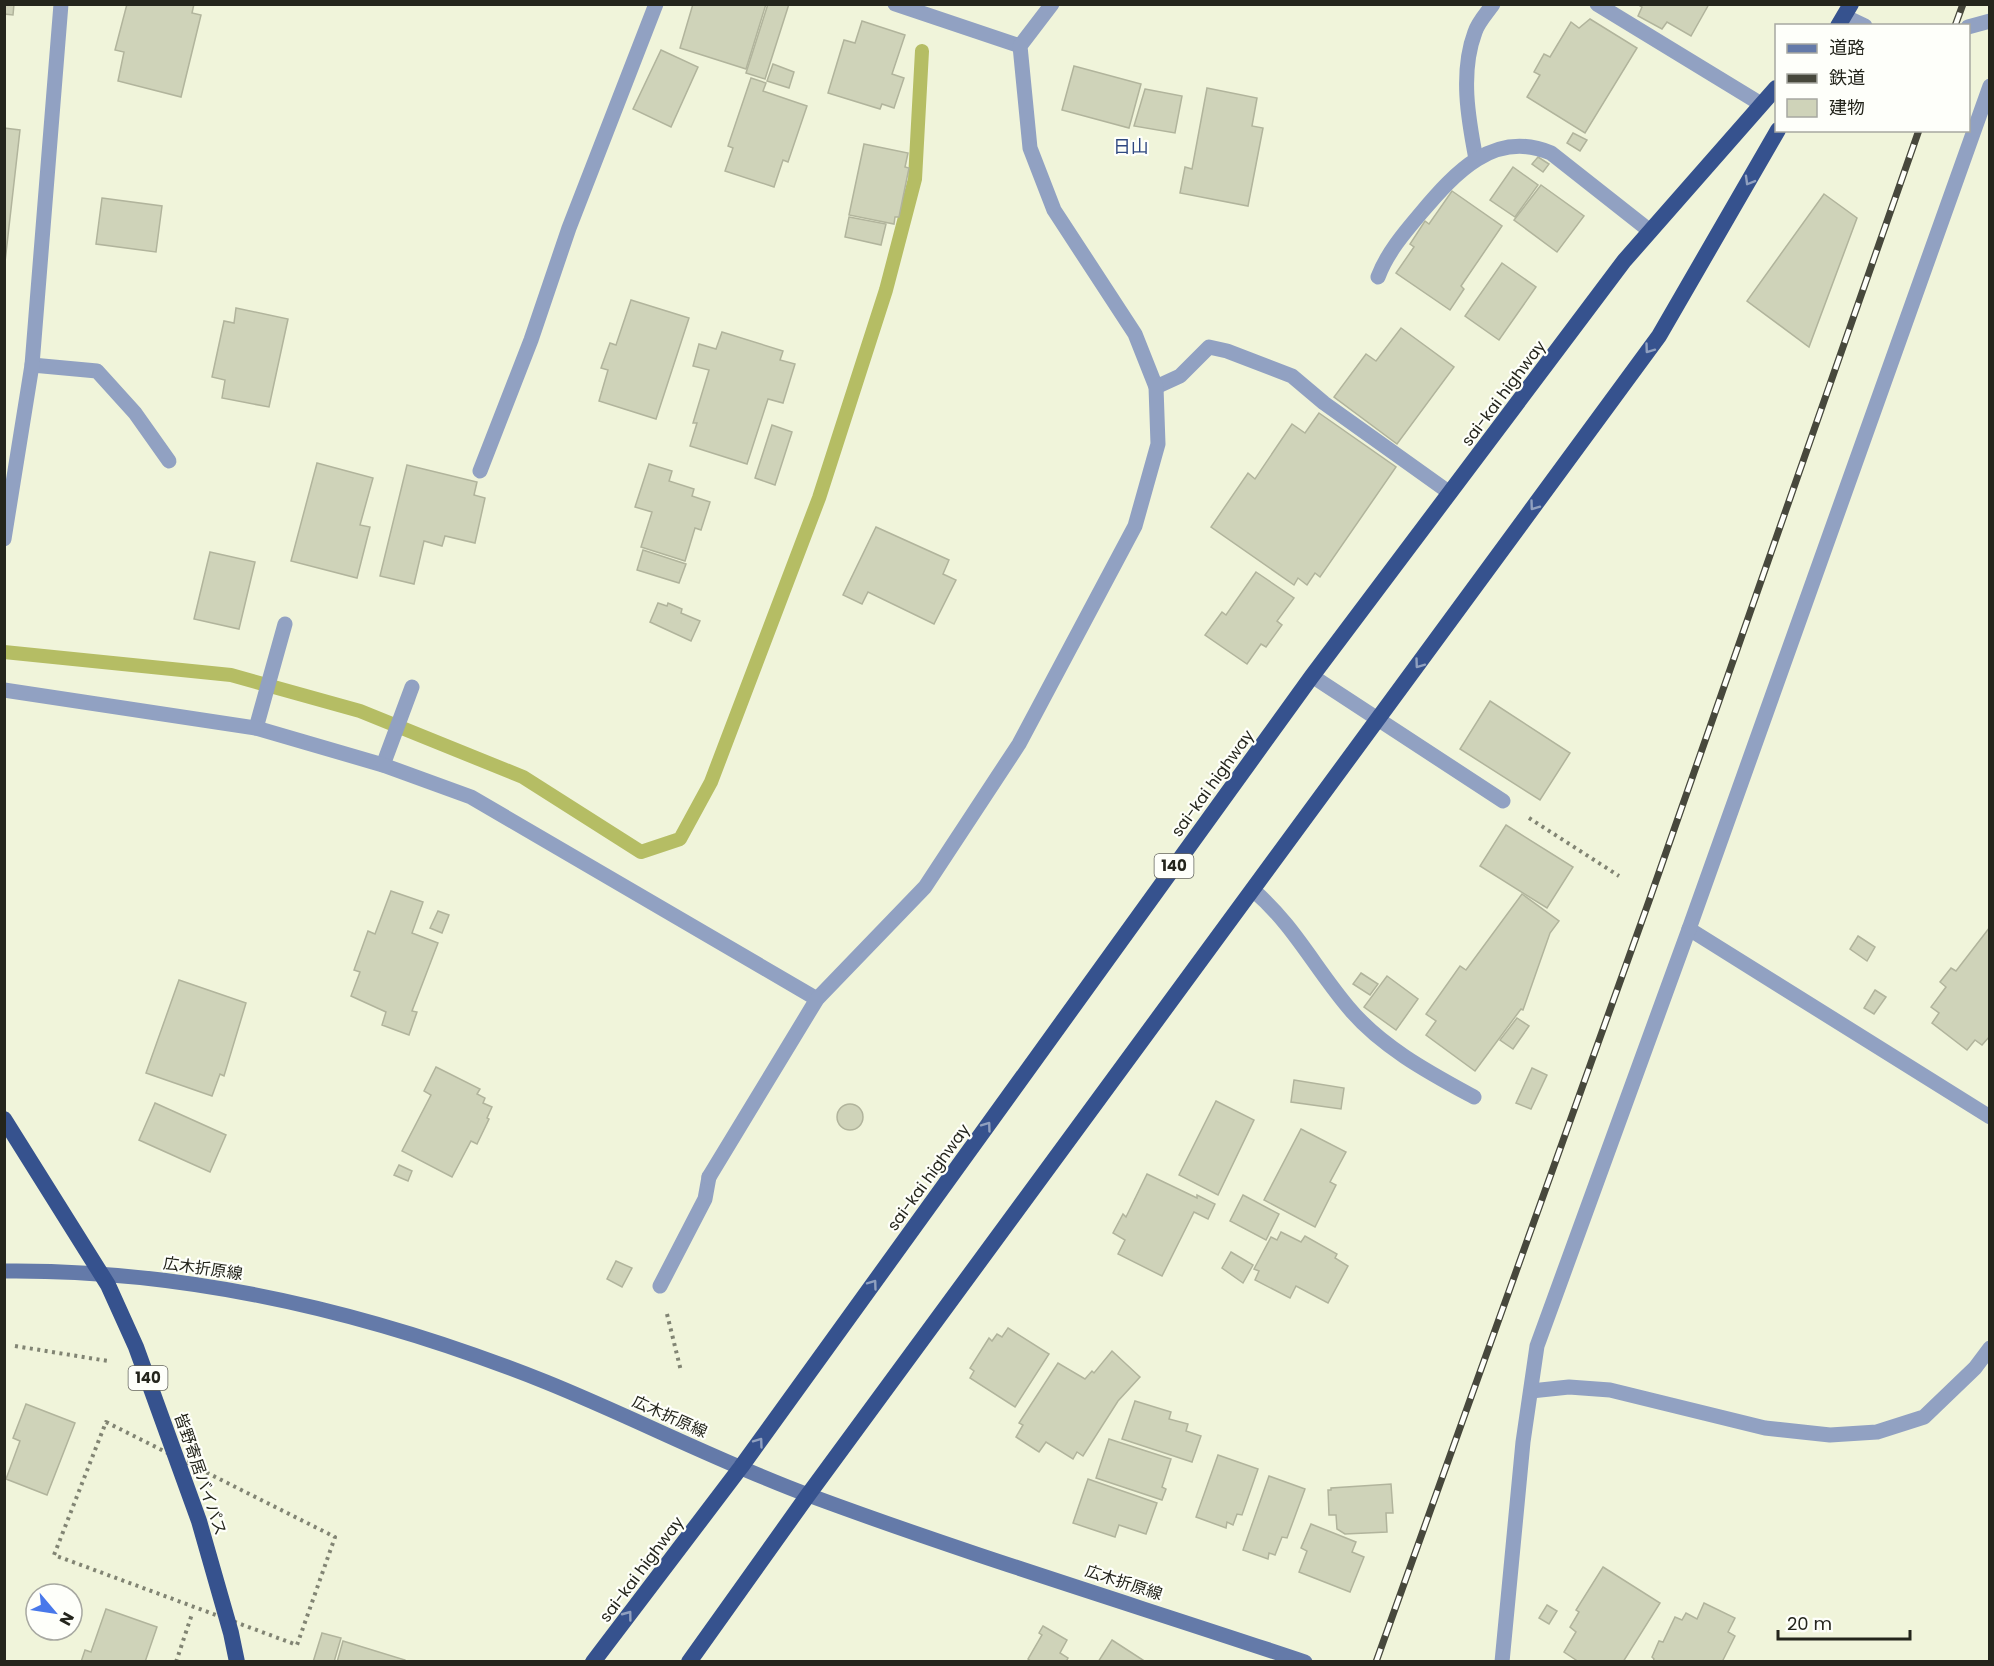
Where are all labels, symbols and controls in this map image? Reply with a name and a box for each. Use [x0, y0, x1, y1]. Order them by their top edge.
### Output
legend [1775, 24, 1970, 132]
text: 道路 [1829, 35, 1865, 60]
text: 鉄道 [1829, 65, 1865, 90]
text: 建物 [1829, 95, 1865, 120]
district label: 日山 [1113, 134, 1149, 159]
one-way arrow [1745, 175, 1756, 185]
street label: sai-kai highway [1456, 336, 1551, 451]
one-way arrow [1646, 342, 1657, 353]
one-way arrow [1531, 500, 1542, 511]
one-way arrow [1416, 657, 1427, 668]
street label: sai-kai highway [1166, 725, 1259, 842]
road number: 140 [1154, 854, 1194, 878]
street label: sai-kai highway [882, 1119, 975, 1236]
one-way arrow [980, 1122, 991, 1133]
street label: 広木折原線 [162, 1252, 244, 1285]
one-way arrow [865, 1280, 876, 1291]
road number: 140 [128, 1366, 168, 1390]
street label: 広木折原線 [629, 1390, 711, 1443]
street label: 皆野寄居バイパス [169, 1410, 232, 1538]
one-way arrow [751, 1438, 762, 1449]
street label: sai-kai highway [594, 1512, 689, 1627]
street label: 広木折原線 [1082, 1559, 1165, 1606]
north arrow [24, 1582, 84, 1642]
scale bar [1778, 1603, 1910, 1641]
text: N [54, 1608, 80, 1630]
one-way arrow [621, 1610, 632, 1621]
text: 20 m [1787, 1611, 1832, 1636]

